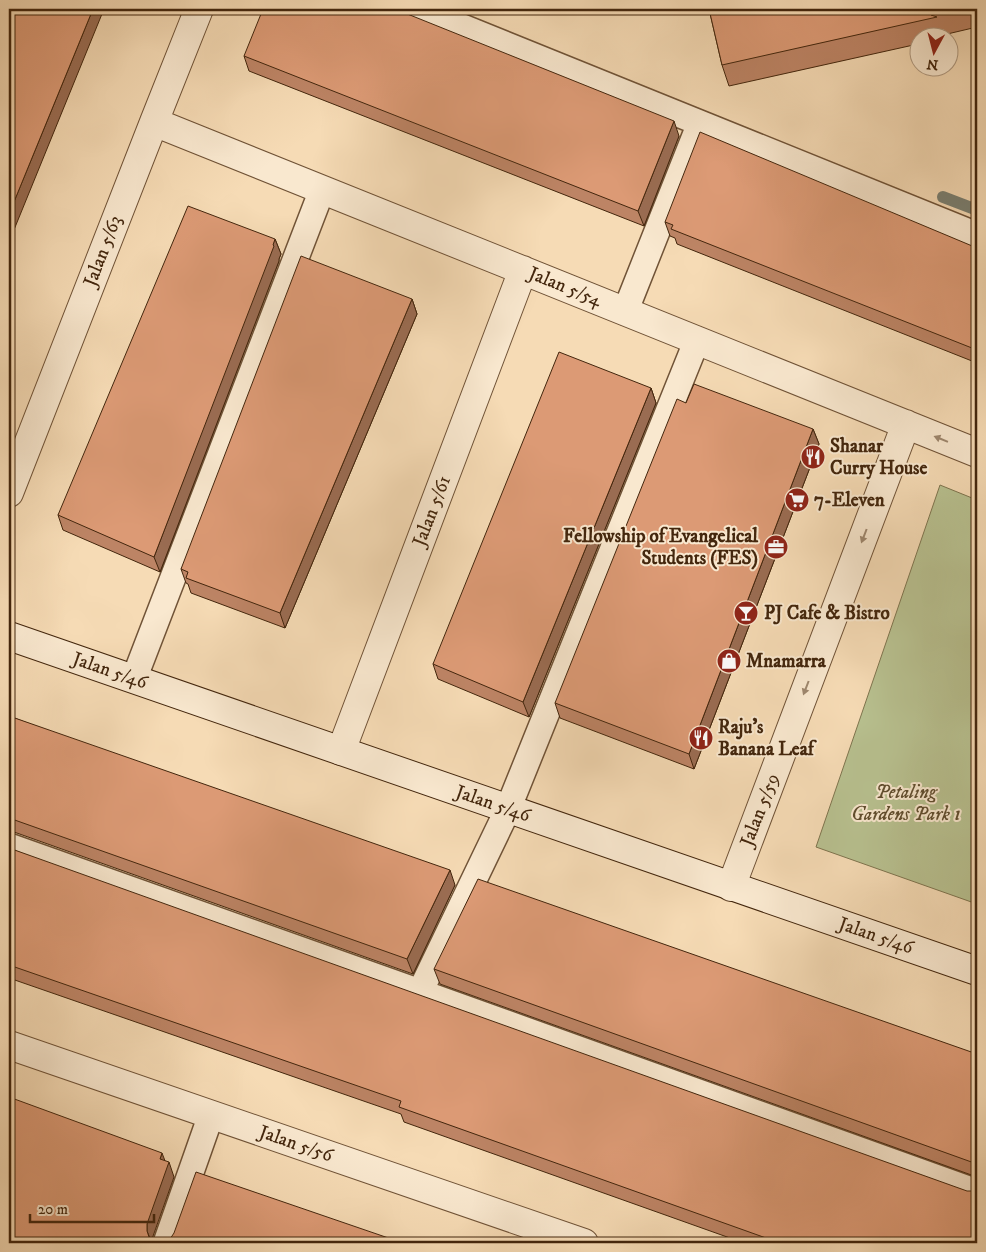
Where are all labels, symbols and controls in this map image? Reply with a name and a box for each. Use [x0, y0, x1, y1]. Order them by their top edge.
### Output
north arrow [908, 28, 958, 78]
text: N [925, 54, 939, 74]
street label: Jalan 5/63 [78, 212, 127, 292]
street label: Jalan 5/54 [523, 261, 606, 312]
one-way arrow [934, 434, 949, 442]
place label: Shanar Curry House [830, 435, 927, 480]
restaurant icon: Shanar Curry House [800, 444, 826, 470]
street label: Jalan 5/61 [407, 472, 456, 552]
supermarket icon: 7-Eleven [784, 487, 810, 513]
place label: 7-Eleven [814, 489, 886, 512]
place label: Fellowship of Evangelical Students (FES) [563, 525, 758, 570]
one-way arrow [860, 528, 867, 543]
office icon: Fellowship of Evangelical Students (FES) [763, 534, 789, 560]
bar icon: PJ Cafe & Bistro [733, 600, 759, 626]
place label: PJ Cafe & Bistro [764, 602, 890, 625]
street label: Jalan 5/46 [68, 647, 151, 695]
shop icon: Mnamarra [716, 648, 742, 674]
place label: Mnamarra [746, 650, 827, 673]
one-way arrow [802, 680, 809, 695]
place label: Raju's Banana Leaf [718, 716, 818, 761]
restaurant icon: Raju's Banana Leaf [688, 725, 714, 751]
street label: Jalan 5/59 [735, 770, 784, 852]
street label: Jalan 5/46 [451, 780, 534, 828]
park label: Petaling Gardens Park 1 [851, 781, 961, 826]
street label: Jalan 5/46 [834, 912, 917, 960]
street label: Jalan 5/56 [254, 1120, 337, 1168]
scale bar [30, 1192, 154, 1224]
text: 20 m [38, 1200, 68, 1219]

